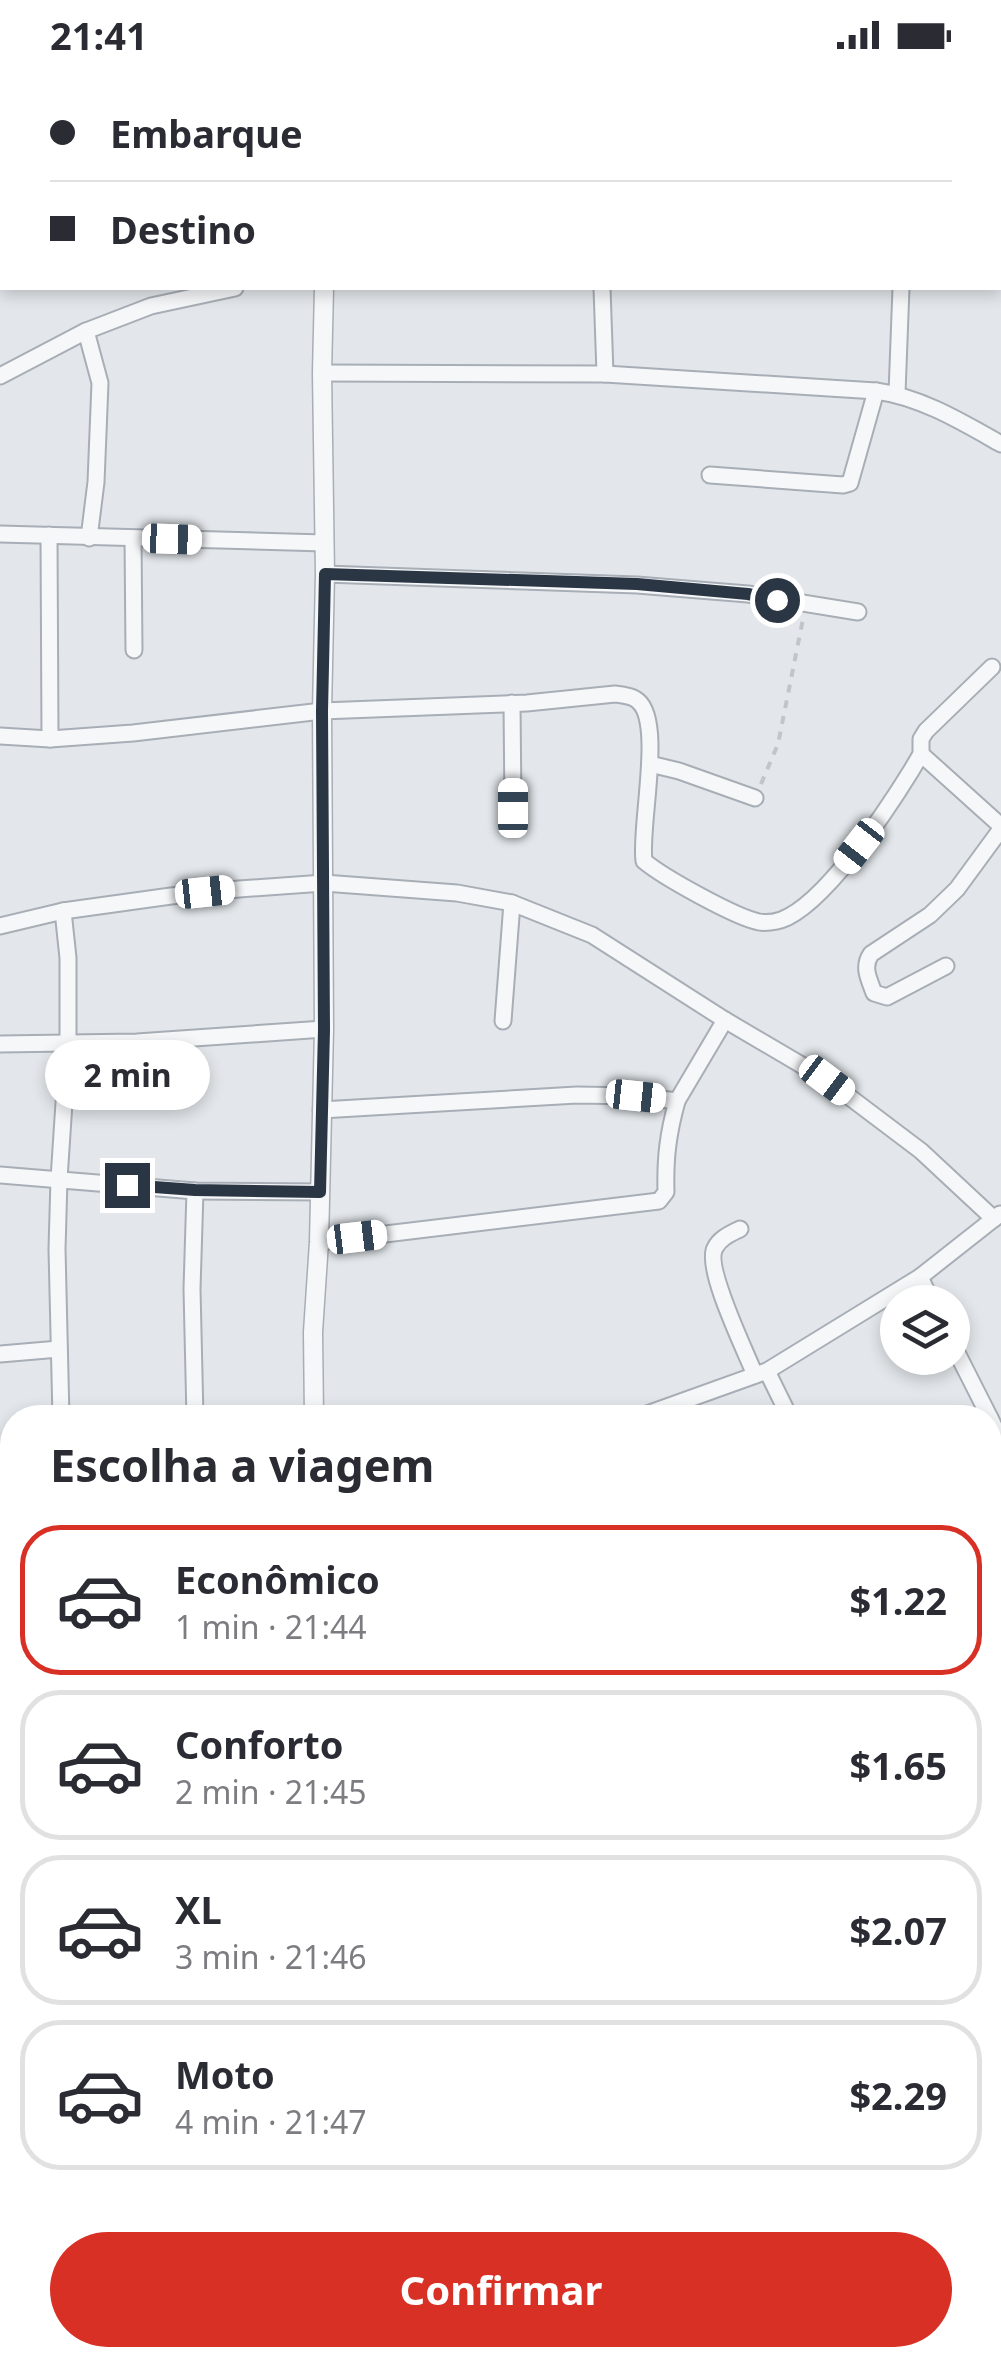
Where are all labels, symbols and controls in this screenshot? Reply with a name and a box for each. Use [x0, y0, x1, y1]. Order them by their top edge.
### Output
text: 21:41 [50, 9, 148, 61]
text: Embarque [110, 107, 303, 159]
text: Destino [110, 203, 256, 255]
car [141, 523, 203, 555]
route start [755, 578, 800, 623]
car [498, 778, 528, 838]
car [829, 813, 889, 879]
car [174, 874, 236, 910]
callout: 2 min [44, 1040, 210, 1110]
car [794, 1050, 860, 1110]
text: 2 min [83, 1053, 172, 1096]
car [605, 1078, 667, 1114]
route end [105, 1163, 150, 1208]
car [325, 1218, 389, 1256]
map controls [880, 1285, 970, 1375]
button: layers [880, 1285, 970, 1375]
text: Escolha a viagem [50, 1434, 434, 1495]
text: Econômico [175, 1553, 380, 1605]
icon: car [55, 1555, 145, 1645]
text: $1.22 [849, 1574, 947, 1626]
text: 1 min · 21:44 [175, 1605, 367, 1648]
text: Conforto [175, 1718, 344, 1770]
icon: car [55, 1720, 145, 1810]
text: $1.65 [849, 1739, 947, 1791]
text: 2 min · 21:45 [175, 1770, 367, 1813]
text: XL [175, 1883, 222, 1935]
icon: car [55, 1885, 145, 1975]
text: $2.07 [849, 1904, 947, 1956]
text: 3 min · 21:46 [175, 1935, 367, 1978]
text: Moto [175, 2048, 275, 2100]
icon: car [55, 2050, 145, 2140]
text: $2.29 [849, 2069, 947, 2121]
text: 4 min · 21:47 [175, 2100, 367, 2143]
button: Confirmar [50, 2232, 952, 2347]

